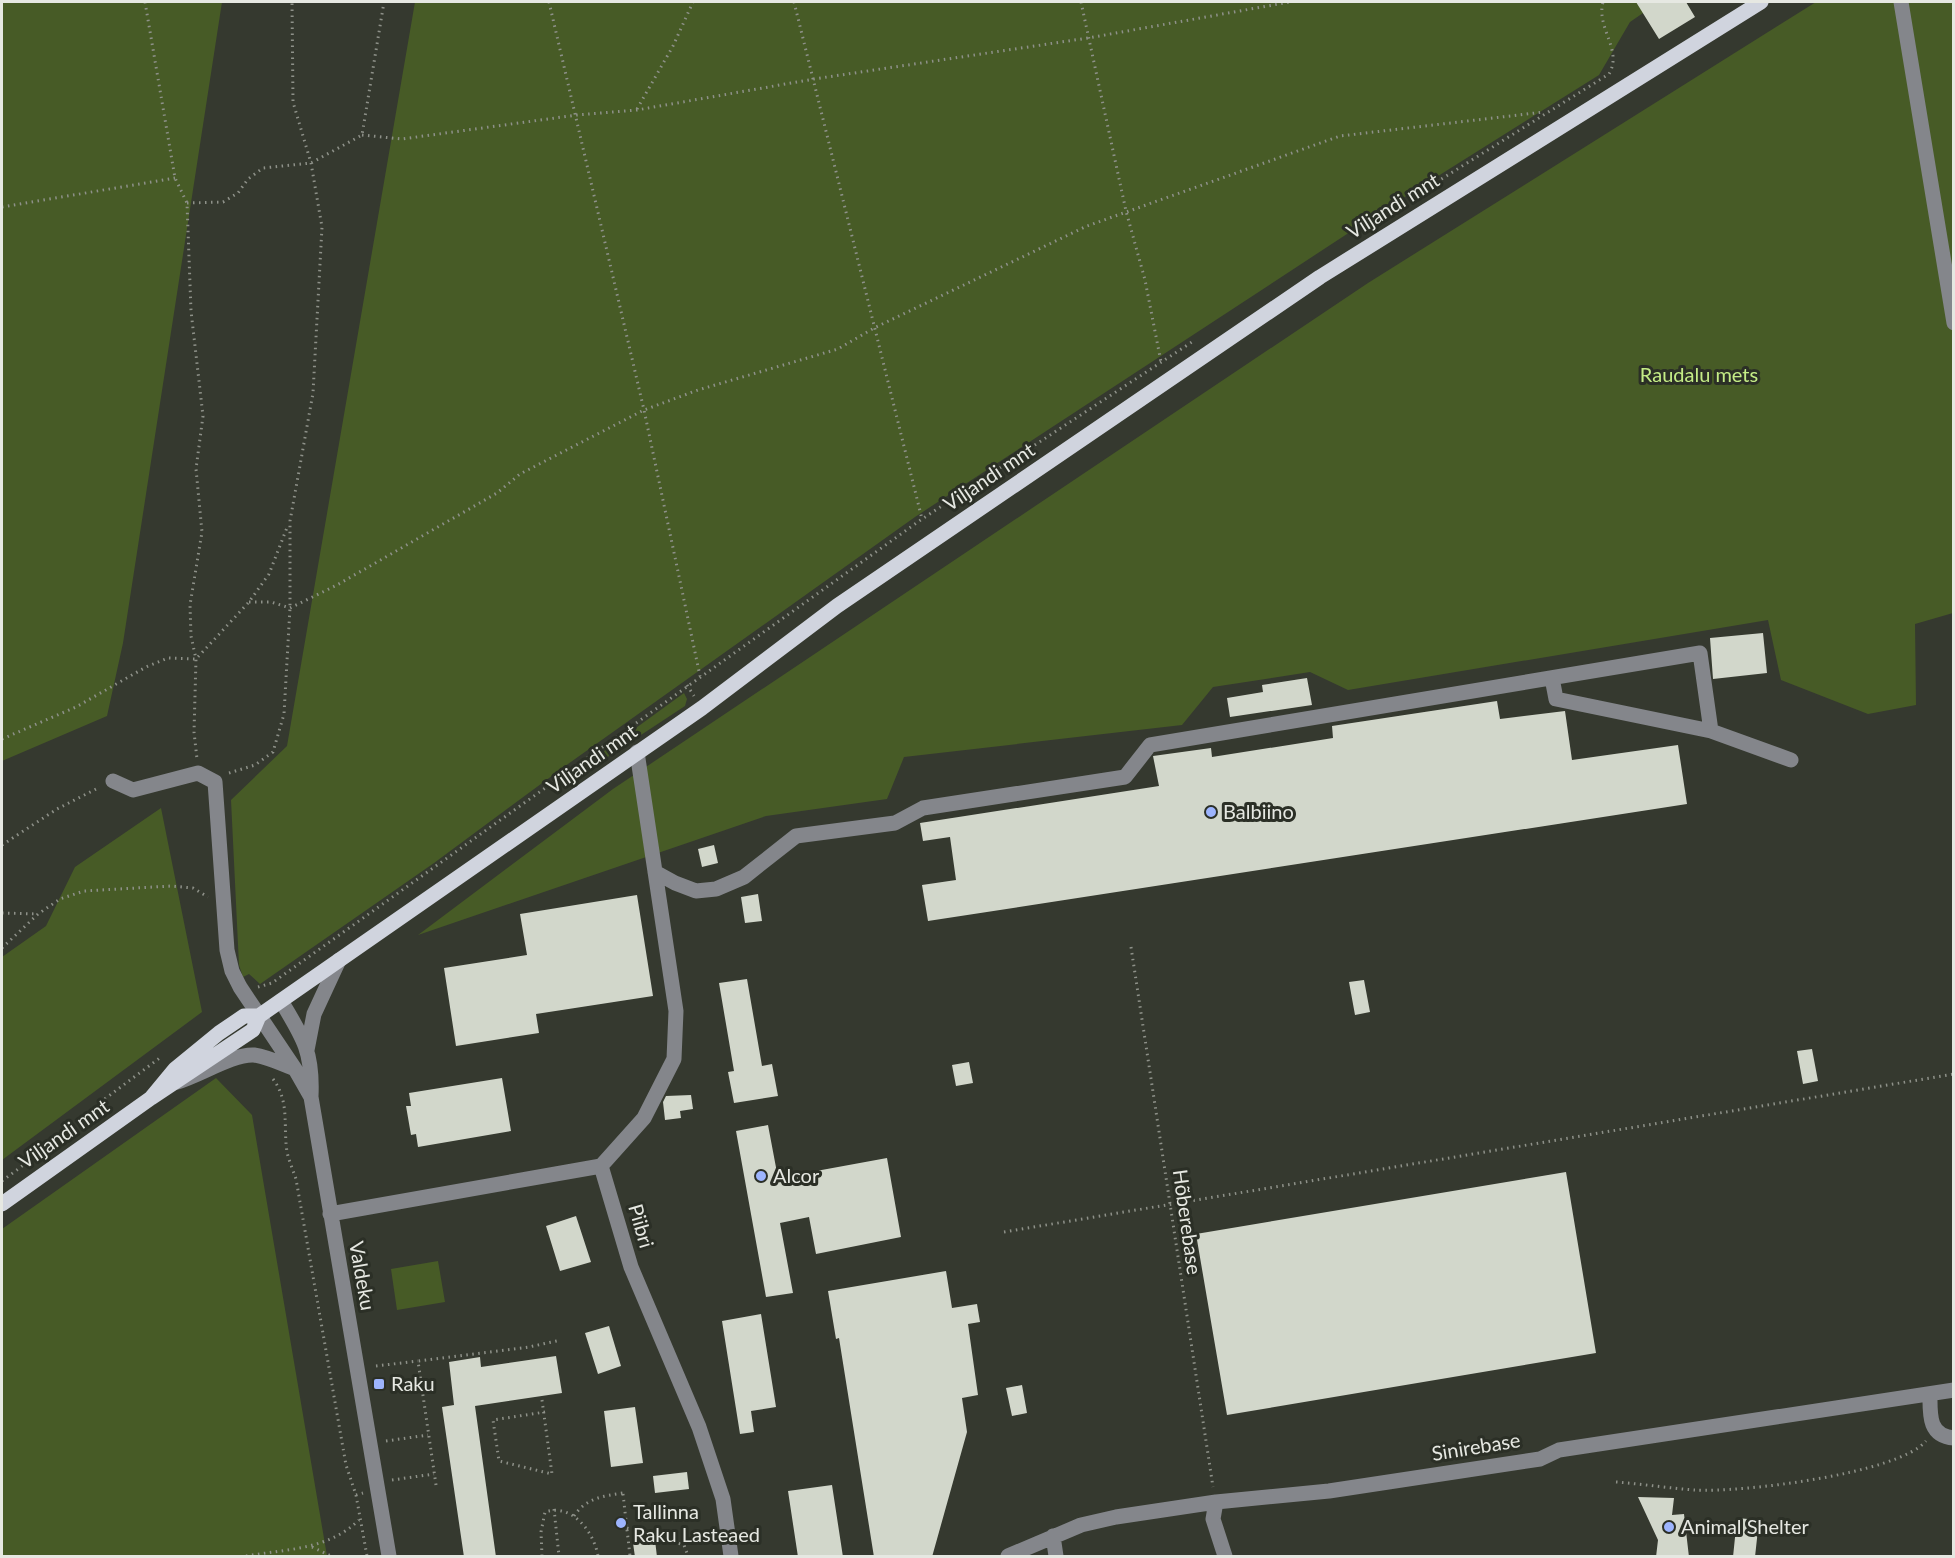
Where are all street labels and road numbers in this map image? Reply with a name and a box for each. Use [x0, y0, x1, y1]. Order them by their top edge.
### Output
street label: Viljandi mnt [1342, 167, 1443, 243]
street label: Viljandi mnt [938, 437, 1039, 515]
street label: Viljandi mnt [542, 718, 641, 798]
street label: Viljandi mnt [14, 1093, 113, 1173]
street label: Hõberebase [1169, 1168, 1207, 1276]
street label: Piibri [624, 1201, 660, 1251]
street label: Valdeku [345, 1239, 381, 1312]
street label: Sinirebase [1430, 1427, 1522, 1465]

